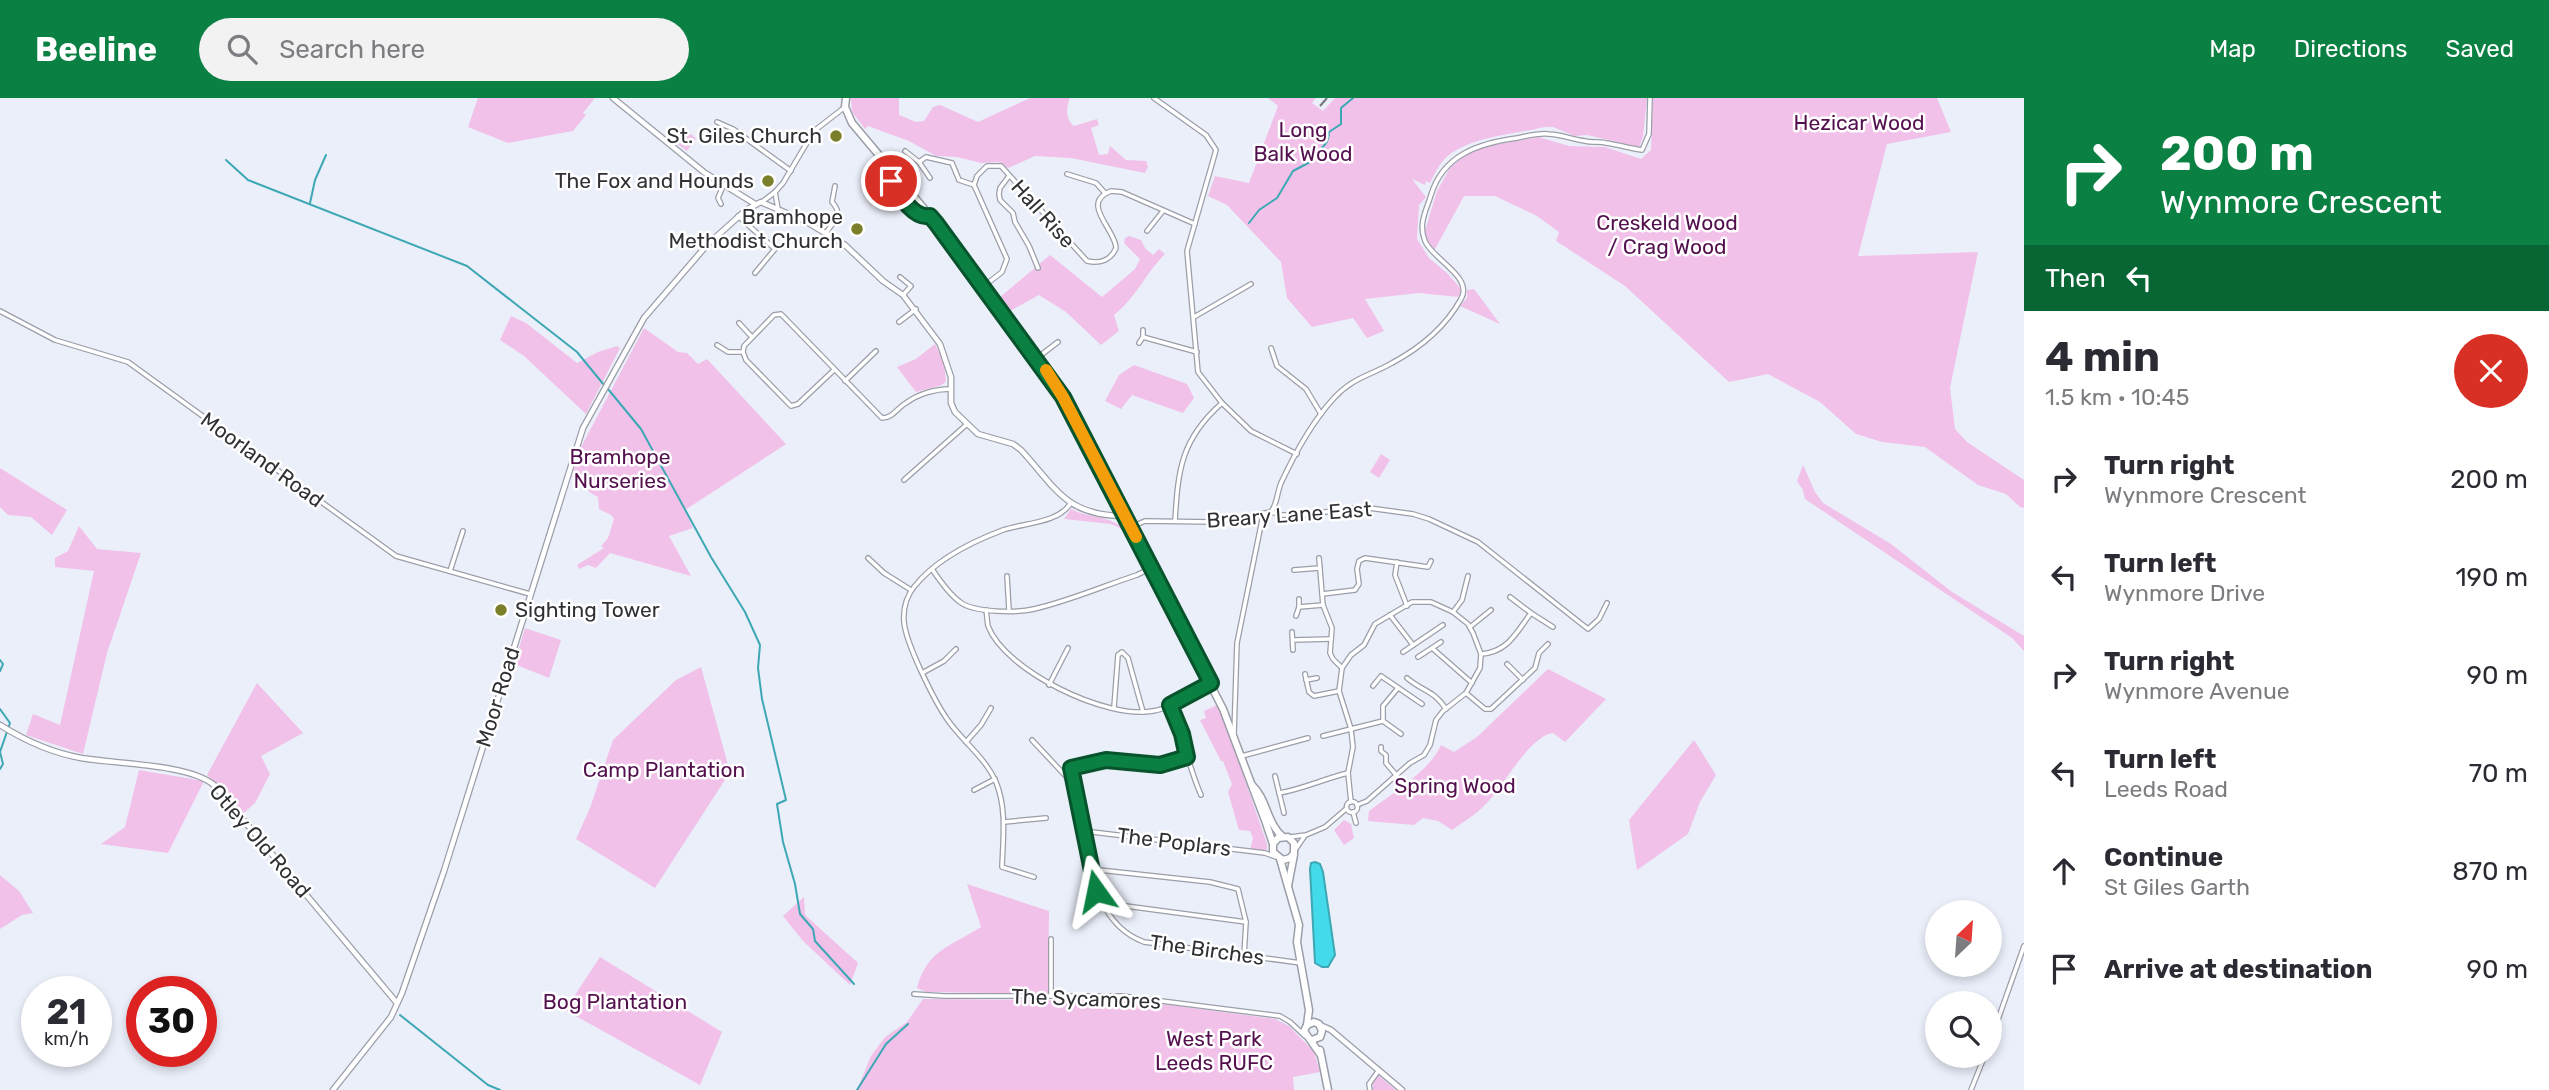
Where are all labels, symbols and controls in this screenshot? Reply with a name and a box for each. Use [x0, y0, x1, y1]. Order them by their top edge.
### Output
search box [199, 18, 689, 81]
text: Beeline [35, 30, 157, 69]
icon: search [223, 30, 261, 68]
text: Search here [279, 34, 425, 65]
text: Map [2209, 35, 2256, 63]
text: Directions [2294, 35, 2407, 63]
text: Saved [2445, 35, 2514, 63]
park label: Hezicar Wood [1794, 110, 1925, 135]
park label: Long Balk Wood [1253, 117, 1353, 166]
place label: St. Giles Church [667, 123, 822, 148]
text: 200 m [2160, 124, 2314, 182]
icon: right [2045, 126, 2136, 217]
marker: St. Giles Church [828, 128, 844, 144]
pin [861, 151, 921, 211]
icon: arrive [872, 162, 910, 200]
place label: The Fox and Hounds [555, 168, 754, 193]
marker: The Fox and Hounds [760, 173, 776, 189]
street label: Hall Rise [1006, 174, 1081, 253]
text: Wynmore Crescent [2160, 183, 2442, 221]
place label: Bramhope Methodist Church [668, 204, 843, 253]
park label: Creskeld Wood / Crag Wood [1596, 210, 1738, 259]
marker: Bramhope Methodist Church [849, 221, 865, 237]
icon: left [2120, 259, 2158, 297]
text: Then [2045, 263, 2106, 294]
text: 4 min [2045, 332, 2160, 382]
button: close [2454, 334, 2528, 408]
text: 1.5 km · 10:45 [2045, 383, 2189, 411]
street label: Moorland Road [196, 407, 329, 512]
park label: Bramhope Nurseries [569, 444, 671, 493]
text: Turn right [2104, 450, 2234, 481]
icon: right [2045, 460, 2083, 498]
text: 200 m [2450, 464, 2528, 495]
text: Wynmore Crescent [2104, 481, 2307, 509]
street label: Breary Lane East [1205, 496, 1372, 533]
text: Turn left [2104, 548, 2216, 579]
icon: left [2045, 558, 2083, 596]
text: 190 m [2455, 562, 2528, 593]
text: Wynmore Drive [2104, 579, 2265, 607]
place label: Sighting Tower [515, 597, 660, 622]
marker: Sighting Tower [493, 602, 509, 618]
street label: Moor Road [470, 644, 525, 750]
text: Turn right [2104, 646, 2234, 677]
icon: right [2045, 656, 2083, 694]
text: 90 m [2467, 660, 2528, 691]
text: Wynmore Avenue [2104, 677, 2290, 705]
text: Turn left [2104, 744, 2216, 775]
icon: left [2045, 754, 2083, 792]
park label: Camp Plantation [583, 757, 745, 782]
text: 70 m [2469, 758, 2528, 789]
park label: Spring Wood [1394, 773, 1516, 798]
text: Leeds Road [2104, 775, 2228, 803]
street label: Otley Old Road [204, 779, 316, 902]
street label: The Poplars [1116, 822, 1233, 861]
text: Continue [2104, 842, 2223, 873]
icon: ahead [2045, 852, 2083, 890]
position arrow [1059, 854, 1133, 928]
text: 870 m [2452, 856, 2528, 887]
text: St Giles Garth [2104, 873, 2250, 901]
north arrow [1925, 900, 2002, 976]
map controls [1925, 900, 2002, 1068]
street label: The Birches [1148, 929, 1266, 970]
icon: arrive [2045, 950, 2083, 988]
text: Arrive at destination [2104, 954, 2372, 985]
text: 90 m [2467, 954, 2528, 985]
speed limit sign: 30 [126, 976, 217, 1067]
street label: The Sycamores [1011, 983, 1161, 1014]
park label: Bog Plantation [543, 989, 687, 1014]
text: 21 [46, 991, 87, 1033]
button: search [1925, 991, 2002, 1068]
park label: West Park Leeds RUFC [1155, 1026, 1273, 1075]
text: km/h [44, 1028, 89, 1050]

